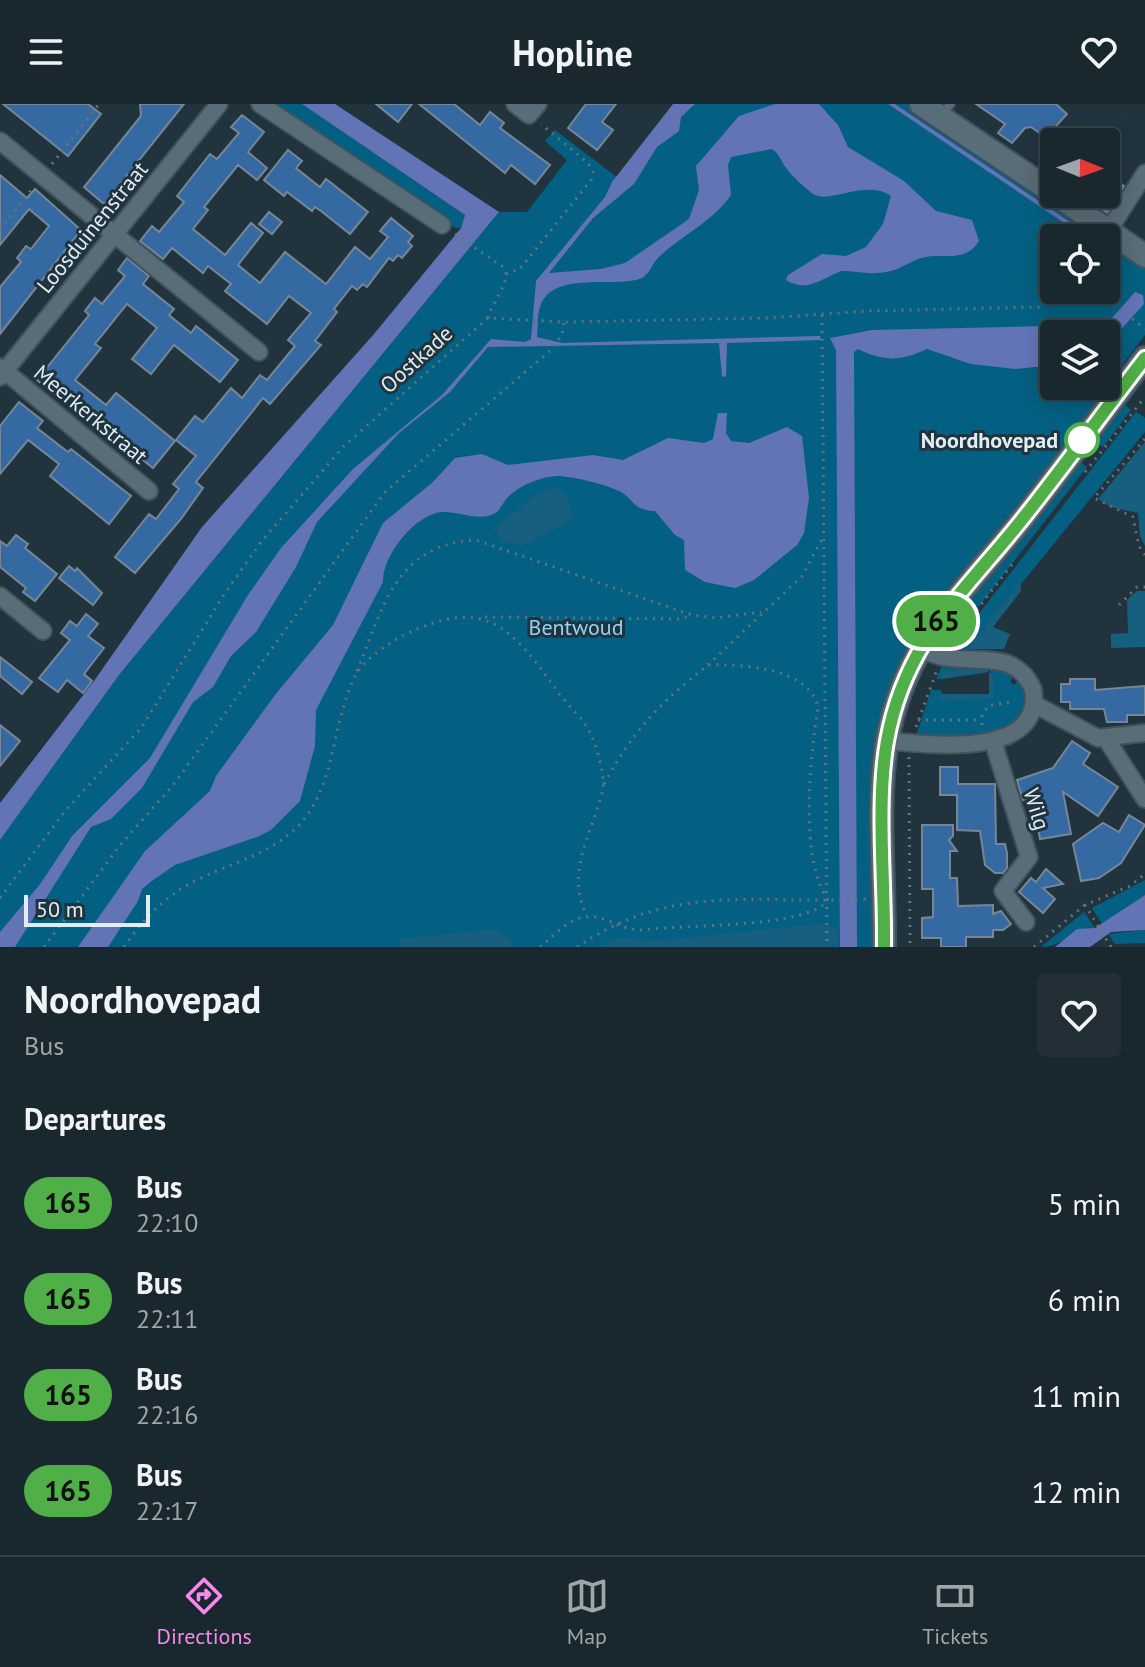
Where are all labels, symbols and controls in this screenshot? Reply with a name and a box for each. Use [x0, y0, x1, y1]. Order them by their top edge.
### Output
text: Hopline [512, 29, 633, 76]
icon: menu [24, 30, 68, 74]
icon: heart [1077, 30, 1121, 74]
north arrow [1040, 128, 1120, 208]
map controls [1040, 128, 1120, 400]
street label: Loosduinenstraat [30, 155, 154, 298]
button: locate [1040, 224, 1120, 304]
street label: Oostkade [374, 319, 458, 399]
button: layers [1040, 320, 1120, 400]
street label: Meerkerkstraat [28, 358, 154, 470]
marker: Noordhovepad [1065, 423, 1099, 457]
place label: Noordhovepad [921, 426, 1058, 454]
line badge: 165 [890, 595, 982, 647]
text: 165 [912, 602, 960, 639]
park label: Bentwoud [529, 613, 623, 641]
street label: Wilg [1017, 785, 1057, 833]
scale bar [24, 891, 150, 927]
text: 50 m [36, 895, 84, 923]
button: heart [1037, 973, 1121, 1057]
text: Noordhovepad [24, 974, 261, 1023]
text: Bus [24, 1029, 64, 1062]
text: Departures [24, 1099, 166, 1138]
text: Bus [136, 1167, 183, 1206]
text: 165 [44, 1184, 92, 1221]
text: 5 min [1048, 1184, 1121, 1223]
text: 22:10 [136, 1206, 198, 1239]
text: Bus [136, 1263, 183, 1302]
text: 165 [44, 1280, 92, 1317]
text: 6 min [1048, 1280, 1121, 1319]
text: 22:11 [136, 1302, 198, 1335]
text: Bus [136, 1359, 183, 1398]
text: 165 [44, 1376, 92, 1413]
text: 11 min [1031, 1376, 1121, 1415]
text: 22:16 [136, 1398, 198, 1431]
text: Bus [136, 1455, 183, 1494]
text: 165 [44, 1472, 92, 1509]
text: 12 min [1031, 1472, 1121, 1511]
text: 22:17 [136, 1494, 198, 1527]
tab: Directions [157, 1574, 252, 1650]
tab: Map [565, 1574, 609, 1650]
tab: Tickets [922, 1574, 988, 1650]

